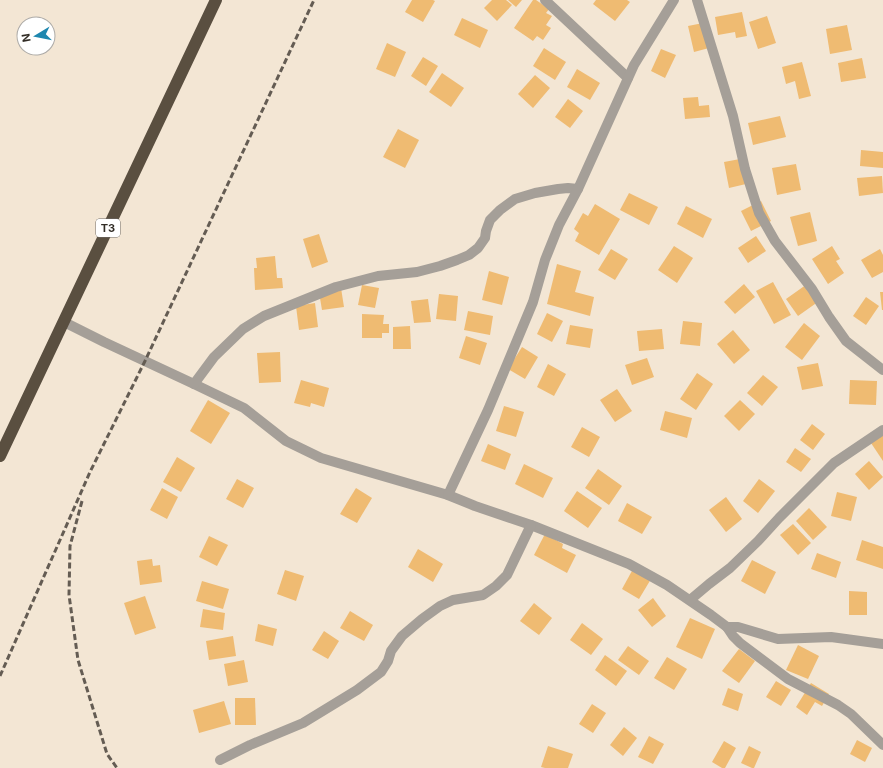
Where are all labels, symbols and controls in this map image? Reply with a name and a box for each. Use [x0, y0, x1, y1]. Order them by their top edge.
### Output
north arrow [16, 16, 56, 56]
text: N [19, 32, 34, 43]
road number: T3 [96, 219, 120, 237]

